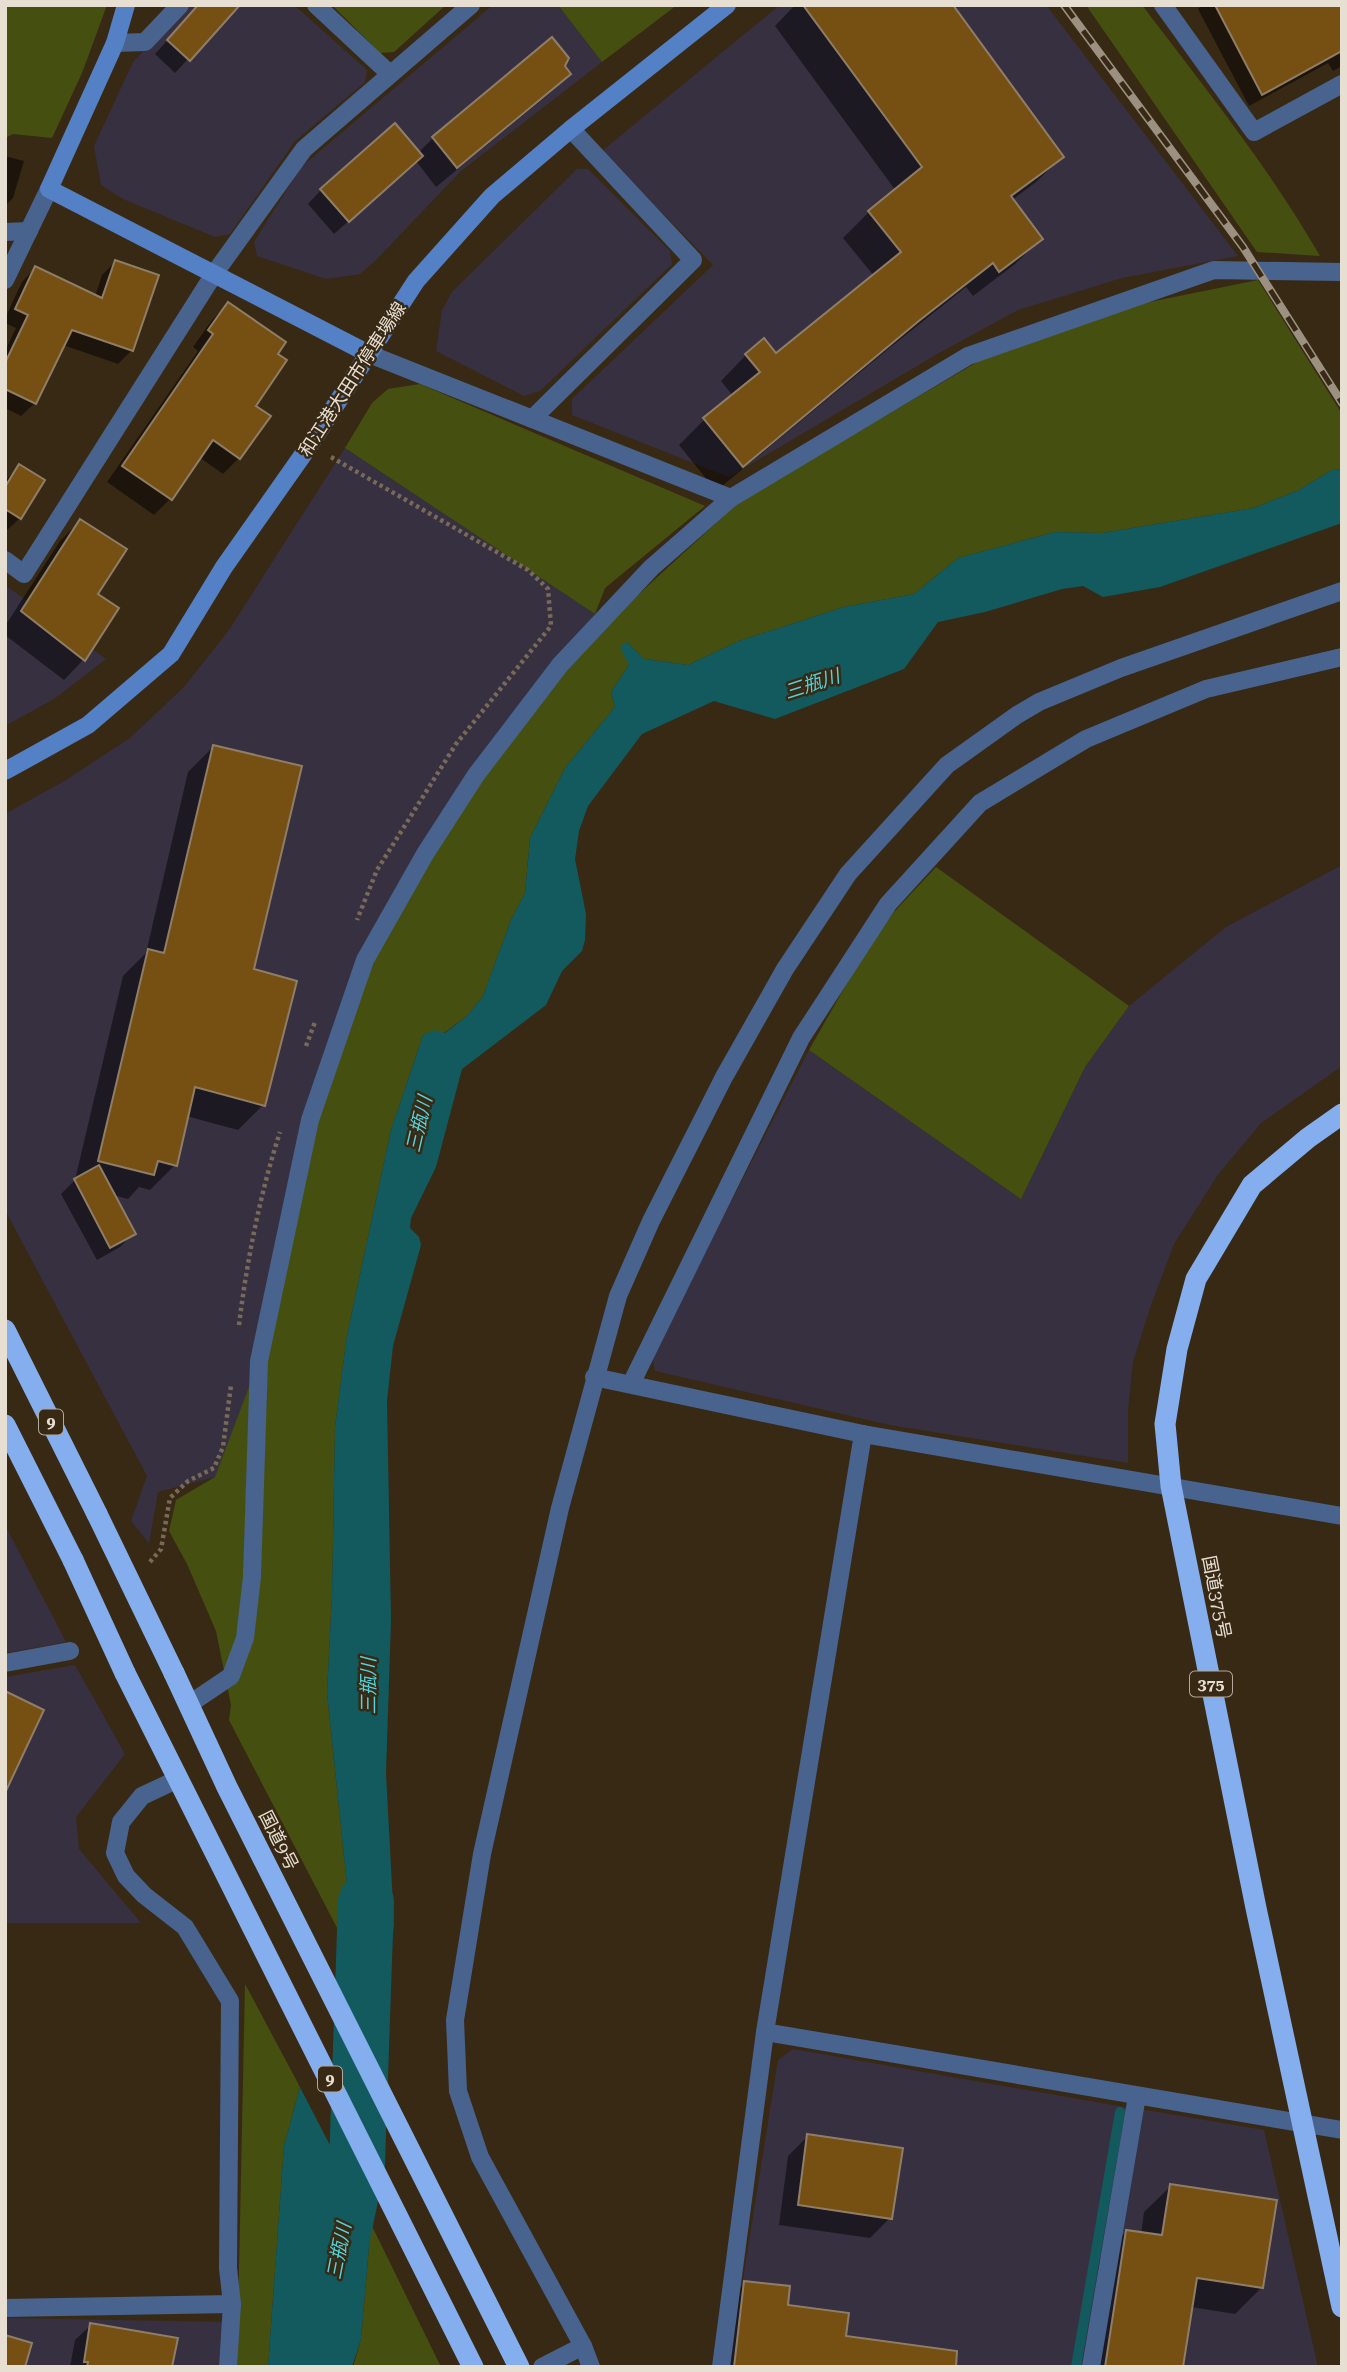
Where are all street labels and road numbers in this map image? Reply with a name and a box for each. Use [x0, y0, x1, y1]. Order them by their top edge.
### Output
street label: 和江港大田市停車場線 [294, 298, 410, 460]
road number: 9 [39, 1410, 63, 1434]
street label: 国道375号 [1199, 1554, 1235, 1640]
road number: 375 [1190, 1672, 1232, 1696]
street label: 国道9号 [255, 1807, 303, 1873]
road number: 9 [318, 2066, 342, 2092]

